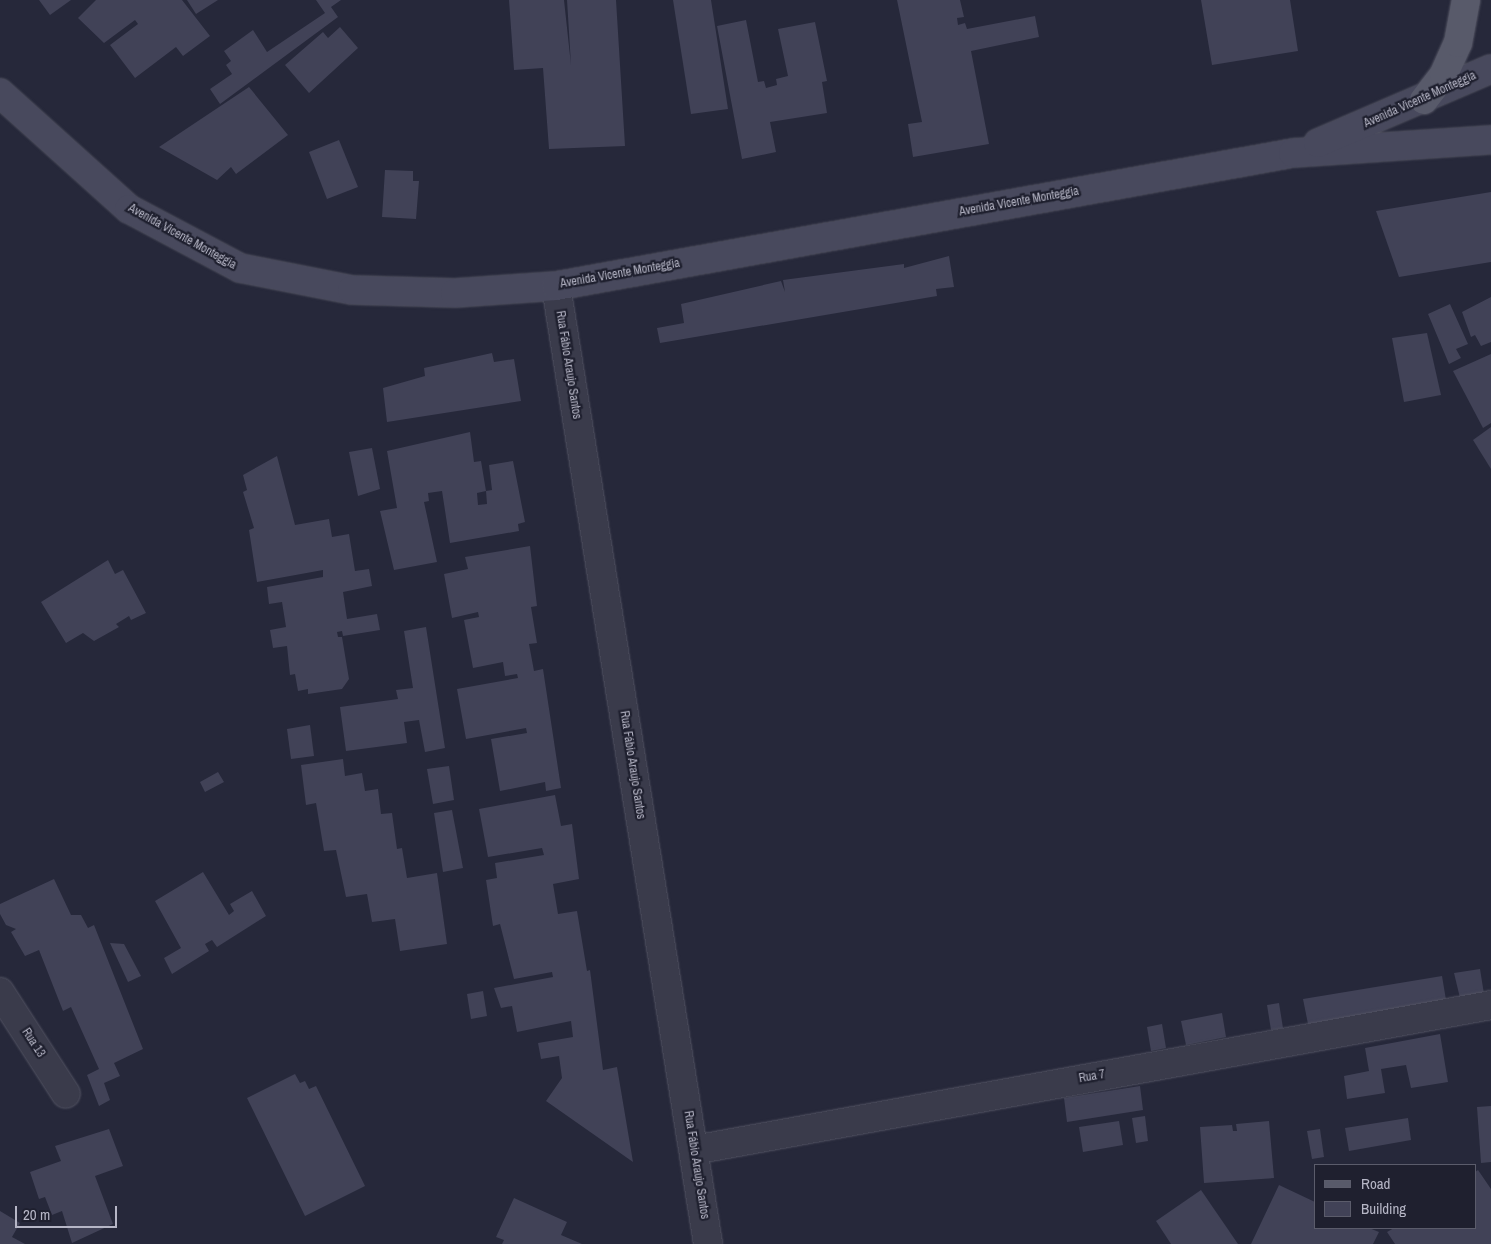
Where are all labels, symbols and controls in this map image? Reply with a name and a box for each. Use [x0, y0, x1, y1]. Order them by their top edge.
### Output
street label: Avenida Vicente Monteggia [1362, 69, 1478, 131]
street label: Avenida Vicente Monteggia [958, 184, 1080, 220]
street label: Avenida Vicente Monteggia [126, 201, 238, 273]
street label: Avenida Vicente Monteggia [559, 256, 681, 292]
street label: Rua Fábio Araujo Santos [552, 310, 584, 420]
street label: Rua Fábio Araujo Santos [616, 710, 648, 820]
street label: Rua 13 [18, 1026, 48, 1060]
street label: Rua 7 [1078, 1068, 1106, 1086]
street label: Rua Fábio Araujo Santos [680, 1110, 712, 1220]
legend [1314, 1164, 1476, 1229]
text: Road [1361, 1173, 1390, 1194]
scale bar [18, 1196, 120, 1228]
text: Building [1361, 1198, 1406, 1219]
text: 20 m [23, 1204, 50, 1225]

